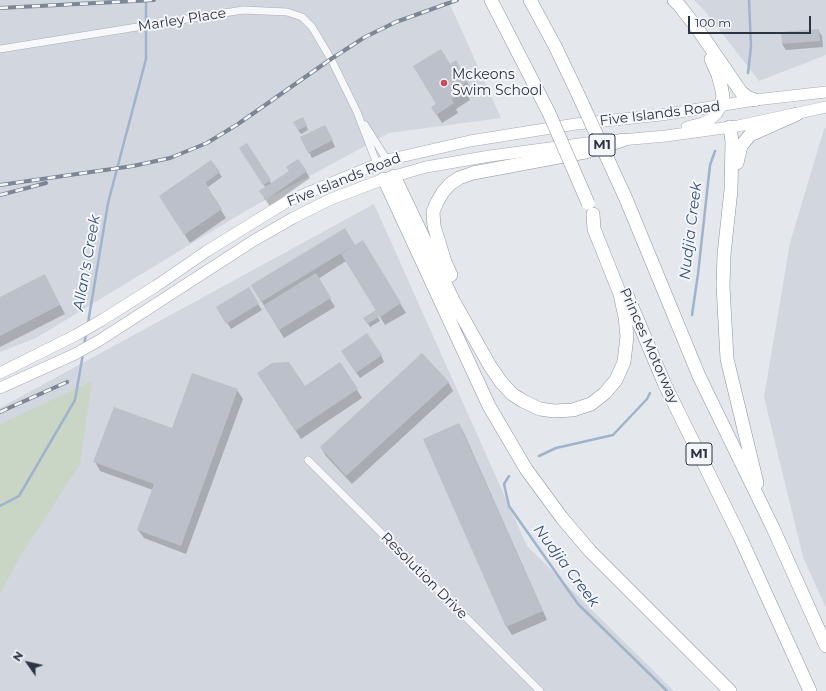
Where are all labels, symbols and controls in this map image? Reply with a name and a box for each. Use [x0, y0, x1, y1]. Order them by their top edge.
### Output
street label: Marley Place [137, 5, 227, 35]
scale bar [690, 8, 813, 34]
text: 100 m [695, 15, 731, 30]
place label: Mckeons Swim School [452, 67, 542, 100]
marker: Mckeons Swim School [439, 78, 449, 88]
street label: Five Islands Road [599, 98, 721, 130]
road number: M1 [589, 134, 615, 156]
street label: Five Islands Road [285, 149, 403, 211]
water label: Nudjia Creek [676, 181, 706, 281]
water label: Allan's Creek [70, 214, 104, 312]
street label: Princes Motorway [616, 286, 682, 406]
road number: M1 [686, 443, 712, 465]
water label: Nudjia Creek [529, 521, 603, 611]
street label: Resolution Drive [377, 529, 471, 623]
north arrow [8, 643, 48, 683]
text: N [10, 649, 26, 664]

